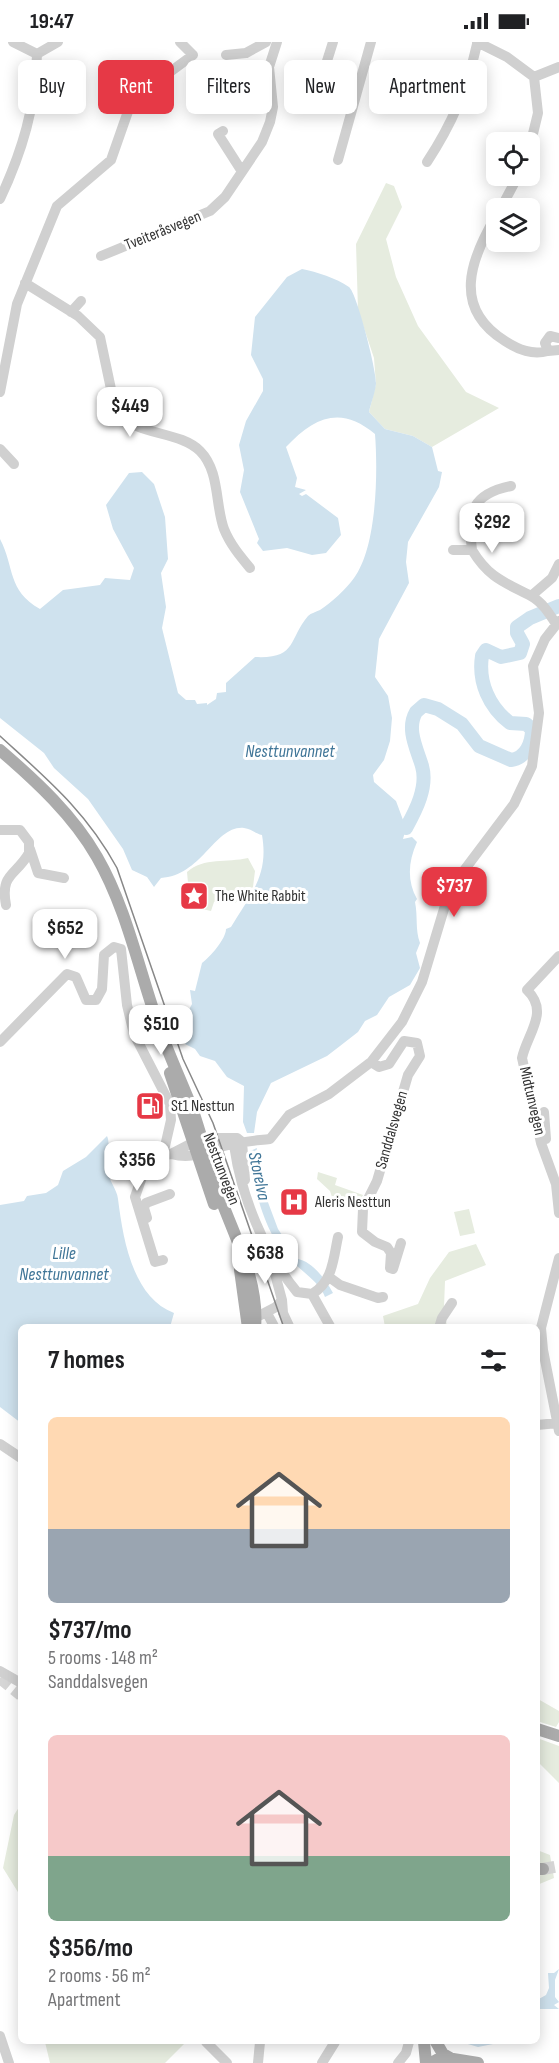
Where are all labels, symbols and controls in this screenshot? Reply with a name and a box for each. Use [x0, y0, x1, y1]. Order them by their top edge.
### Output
text: 19:47 [30, 8, 74, 35]
chip: Buy [18, 60, 86, 114]
chip: Rent [98, 60, 174, 114]
chip: Filters [186, 60, 272, 114]
chip: New [284, 60, 357, 114]
chip: Apartment [369, 60, 487, 114]
map controls [486, 132, 540, 252]
button: locate [486, 132, 540, 186]
button: layers [486, 198, 540, 252]
street label: Tveiteråsvegen [122, 207, 204, 255]
pin: $449 [94, 387, 166, 438]
text: $449 [111, 394, 149, 418]
pin: $292 [456, 503, 528, 554]
text: $292 [473, 510, 511, 534]
water label: Nesttunvannet [245, 741, 335, 762]
pin: $737 [418, 867, 490, 918]
text: $737 [436, 874, 472, 898]
place icon: The White Rabbit [178, 880, 210, 912]
place label: The White Rabbit [215, 887, 306, 906]
pin: $652 [29, 909, 101, 960]
text: $652 [46, 916, 84, 940]
pin: $510 [125, 1005, 197, 1056]
text: $510 [143, 1012, 179, 1036]
street label: Midtunvegen [515, 1065, 549, 1137]
street label: Sanddalsvegen [372, 1089, 412, 1171]
fuel station icon: St1 Nesttun [134, 1090, 166, 1122]
place label: St1 Nesttun [171, 1097, 235, 1116]
street label: Nesttunvegen [199, 1130, 243, 1208]
pin: $356 [101, 1141, 173, 1192]
text: $356 [118, 1148, 156, 1172]
water label: Storelva [244, 1150, 275, 1203]
hospital icon: Aleris Nesttun [278, 1186, 310, 1218]
place label: Aleris Nesttun [314, 1193, 391, 1212]
pin: $638 [229, 1234, 301, 1285]
text: $638 [246, 1241, 284, 1265]
water label: Lille Nesttunvannet [19, 1243, 109, 1285]
icon: filters [477, 1344, 510, 1377]
text: 7 homes [48, 1345, 125, 1376]
icon: home [225, 1456, 333, 1564]
text: $737/mo [48, 1615, 132, 1646]
text: 5 rooms · 148 m² [48, 1646, 158, 1670]
text: Sanddalsvegen [48, 1670, 148, 1694]
icon: home [225, 1774, 333, 1882]
text: $356/mo [48, 1933, 133, 1964]
text: 2 rooms · 56 m² [48, 1964, 151, 1988]
text: Apartment [48, 1988, 121, 2012]

